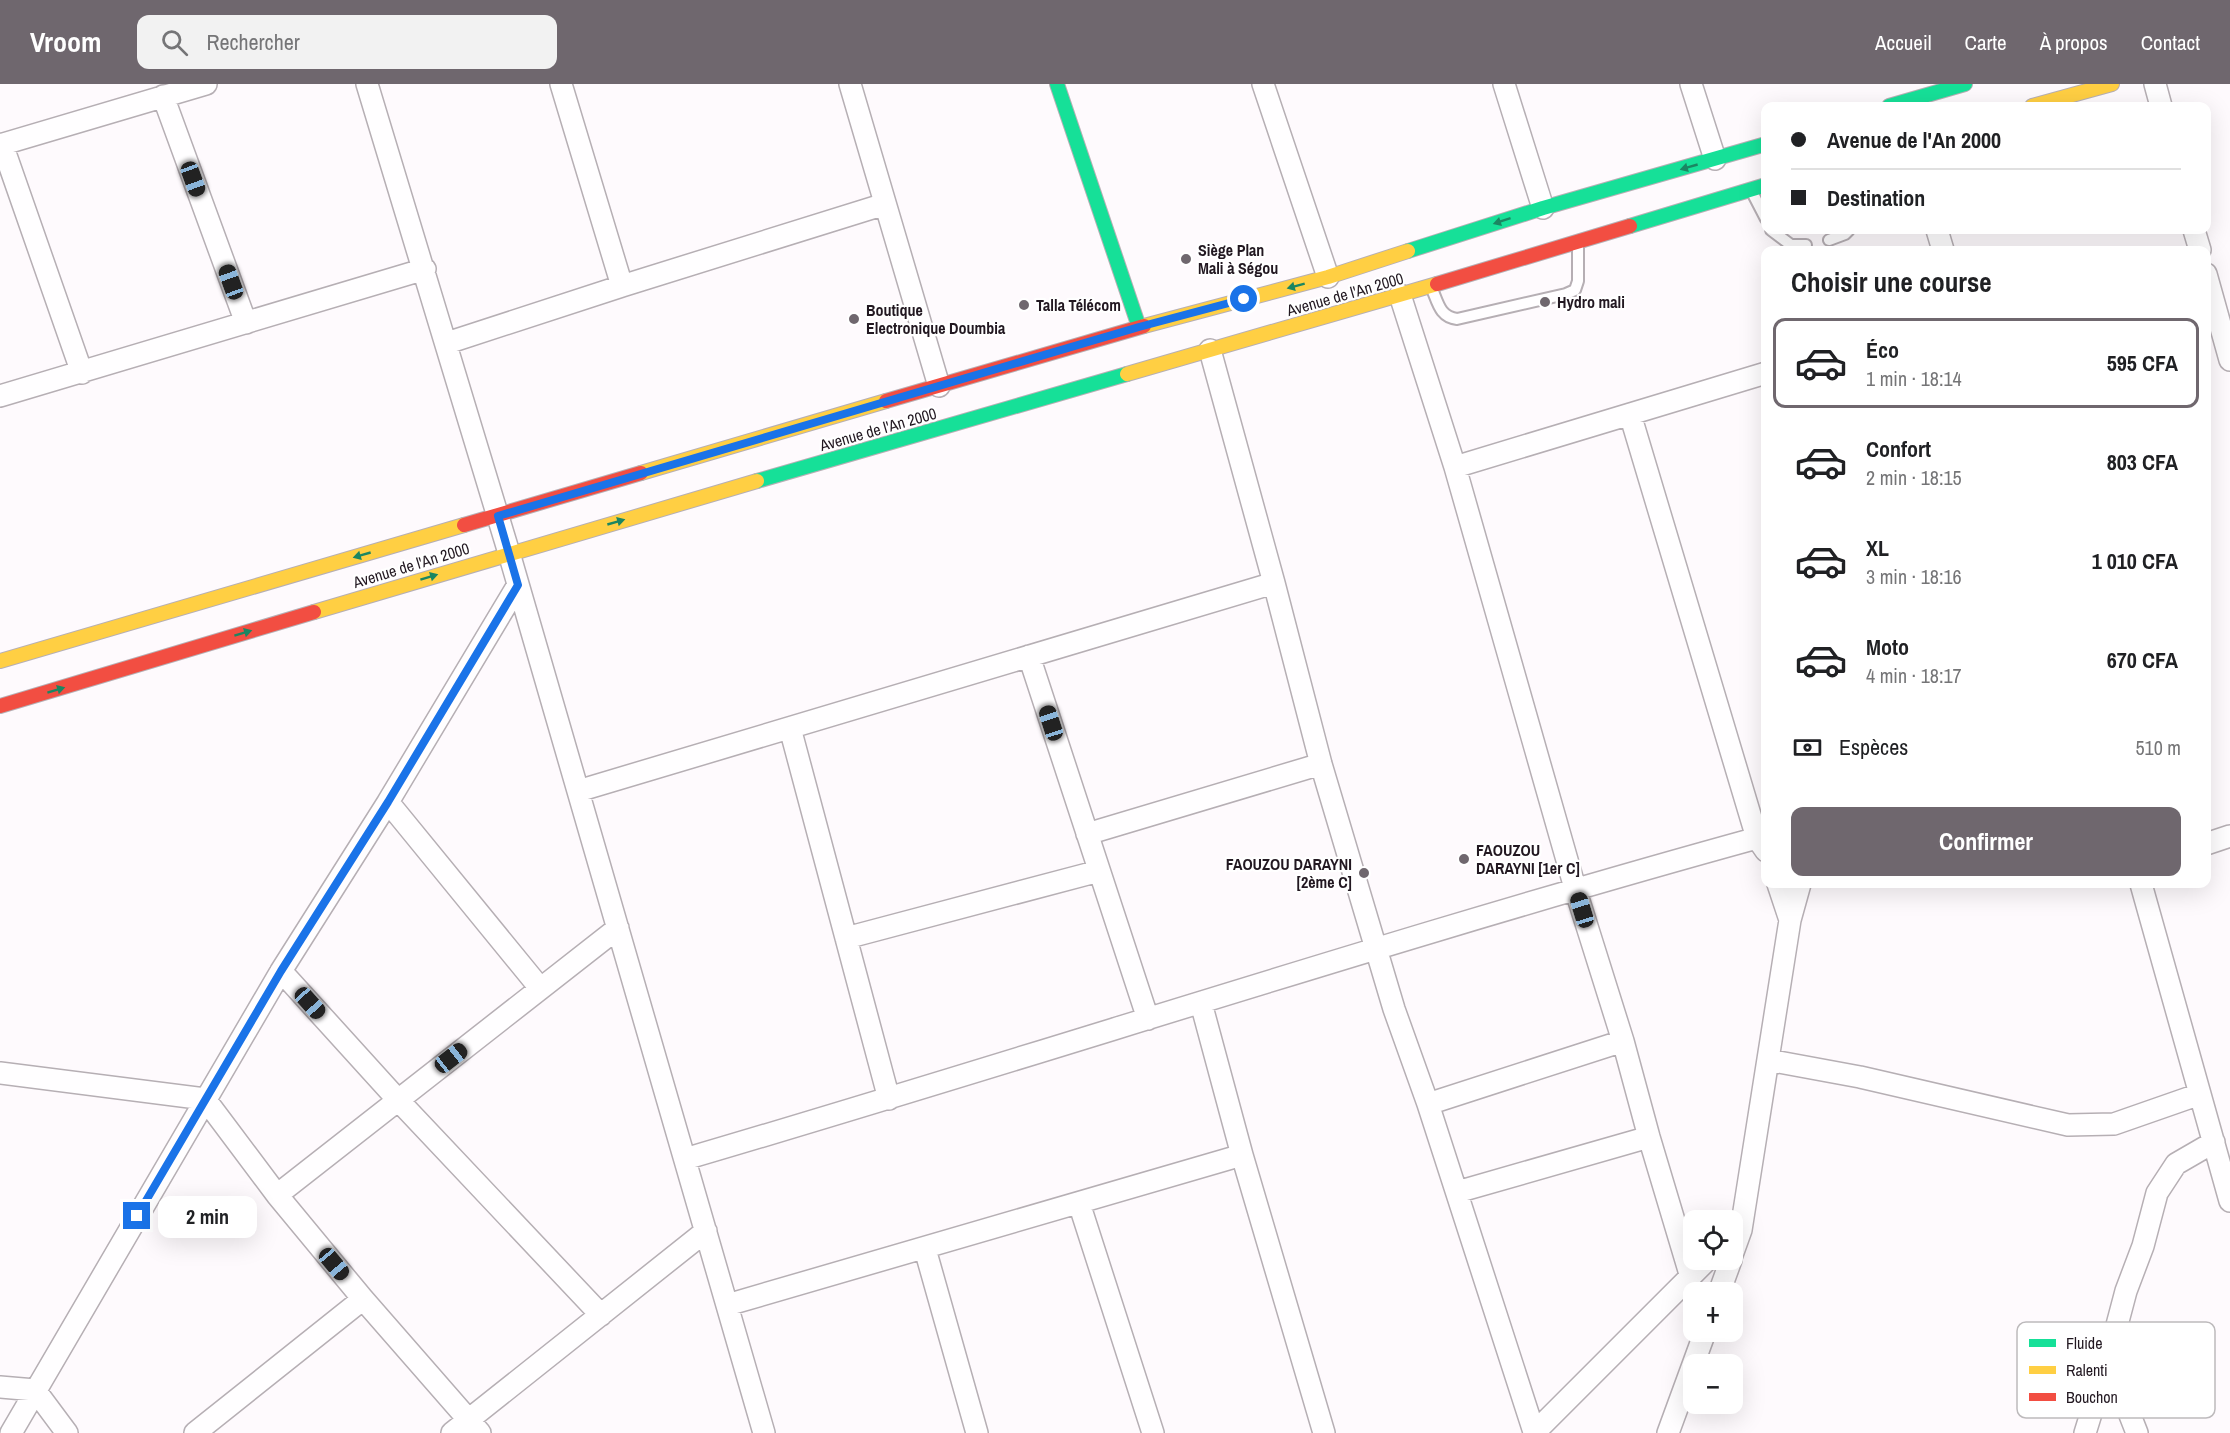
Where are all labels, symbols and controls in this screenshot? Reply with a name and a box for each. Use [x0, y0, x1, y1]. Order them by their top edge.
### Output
search box [137, 15, 557, 69]
text: Vroom [30, 23, 101, 61]
icon: search [158, 26, 191, 59]
text: Rechercher [206, 27, 300, 57]
text: Accueil [1875, 28, 1932, 57]
text: Carte [1965, 28, 2007, 57]
text: À propos [2040, 28, 2108, 57]
text: Contact [2141, 28, 2200, 57]
text: Avenue de l'An 2000 [1827, 125, 2001, 155]
car [178, 159, 208, 199]
one-way arrow [1680, 162, 1698, 172]
text: Destination [1827, 183, 1925, 213]
one-way arrow [1493, 217, 1511, 226]
place label: Siège Plan Mali à Ségou [1198, 239, 1278, 279]
marker: Siège Plan Mali à Ségou [1179, 252, 1193, 266]
car [216, 262, 246, 302]
text: Choisir une course [1791, 264, 1992, 300]
street label: Avenue de l'An 2000 [1283, 267, 1406, 321]
one-way arrow [1287, 281, 1305, 291]
route start [1230, 285, 1257, 312]
place label: Hydro mali [1557, 291, 1625, 313]
place label: Talla Télécom [1036, 294, 1121, 316]
marker: Hydro mali [1538, 295, 1552, 309]
marker: Talla Télécom [1017, 298, 1031, 312]
place label: Boutique Electronique Doumbia [866, 299, 1006, 339]
marker: Boutique Electronique Doumbia [847, 312, 861, 326]
text: Éco [1866, 335, 1899, 365]
icon: car [1794, 336, 1848, 390]
text: 595 CFA [2107, 348, 2178, 378]
text: 1 min · 18:14 [1866, 365, 1962, 392]
street label: Avenue de l'An 2000 [816, 402, 939, 456]
text: Confort [1866, 434, 1931, 464]
icon: car [1794, 435, 1848, 489]
text: 803 CFA [2107, 447, 2178, 477]
text: 2 min · 18:15 [1866, 464, 1962, 491]
one-way arrow [607, 516, 625, 526]
text: XL [1866, 533, 1889, 563]
icon: car [1794, 534, 1848, 588]
street label: Avenue de l'An 2000 [349, 537, 472, 593]
text: 1 010 CFA [2092, 546, 2178, 576]
one-way arrow [353, 551, 371, 561]
text: 3 min · 18:16 [1866, 563, 1962, 590]
one-way arrow [420, 572, 438, 581]
one-way arrow [234, 628, 252, 637]
text: Moto [1866, 632, 1909, 662]
icon: car [1794, 633, 1848, 687]
text: 670 CFA [2107, 645, 2178, 675]
text: 4 min · 18:17 [1866, 662, 1962, 689]
one-way arrow [47, 684, 65, 694]
car [1037, 703, 1065, 743]
icon: cash [1791, 731, 1824, 764]
text: Espèces [1839, 732, 1908, 762]
text: 510 m [2135, 734, 2181, 761]
button: Confirmer [1791, 807, 2181, 876]
place label: FAOUZOU DARAYNI [1er C] [1476, 839, 1580, 879]
marker: FAOUZOU DARAYNI [1er C] [1457, 852, 1471, 866]
place label: FAOUZOU DARAYNI [2ème C] [1226, 853, 1352, 893]
marker: FAOUZOU DARAYNI [2ème C] [1357, 866, 1371, 880]
car [1568, 890, 1596, 930]
car [291, 984, 329, 1022]
car [431, 1040, 471, 1076]
callout: 2 min [158, 1195, 257, 1237]
route end [123, 1202, 150, 1229]
text: 2 min [186, 1203, 229, 1230]
map controls [1683, 1210, 1743, 1414]
button: locate [1683, 1210, 1743, 1270]
car [316, 1244, 352, 1284]
button: + [1683, 1282, 1743, 1342]
legend [2017, 1322, 2215, 1418]
text: Fluide [2066, 1332, 2102, 1354]
button: − [1683, 1354, 1743, 1414]
text: Ralenti [2066, 1359, 2108, 1381]
text: Bouchon [2066, 1386, 2118, 1408]

